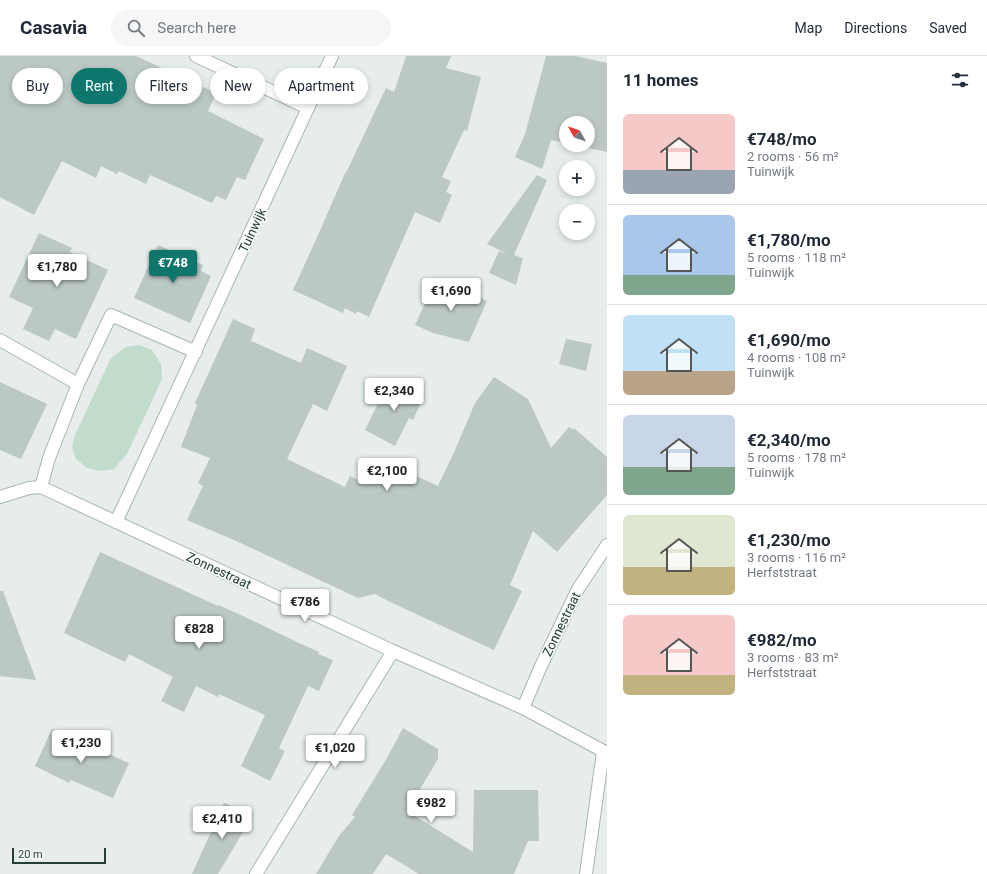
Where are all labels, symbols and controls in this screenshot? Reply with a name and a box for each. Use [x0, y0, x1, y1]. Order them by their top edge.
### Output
search box [111, 10, 391, 46]
text: Casavia [20, 16, 87, 39]
icon: search [125, 17, 147, 39]
text: Search here [157, 19, 236, 37]
text: Map [795, 20, 822, 36]
text: Directions [844, 20, 907, 36]
text: Saved [929, 20, 967, 36]
chip: Buy [12, 68, 63, 104]
chip: Rent [71, 68, 127, 104]
chip: Filters [135, 68, 202, 104]
chip: New [210, 68, 266, 104]
chip: Apartment [274, 68, 368, 104]
icon: filters [949, 69, 971, 91]
text: 11 homes [623, 70, 699, 90]
north arrow [559, 116, 595, 152]
map controls [559, 116, 595, 240]
text: €748/mo [747, 129, 817, 149]
icon: home [655, 130, 703, 178]
text: 2 rooms · 56 m² [747, 149, 839, 164]
button: + [559, 160, 595, 196]
text: Tuinwijk [747, 164, 794, 179]
button: − [559, 204, 595, 240]
street label: Tuinwijk [236, 205, 269, 255]
text: €1,780/mo [747, 230, 831, 250]
icon: home [655, 231, 703, 279]
pin: €748 [149, 250, 197, 284]
text: 5 rooms · 118 m² [747, 250, 846, 265]
pin: €1,780 [24, 254, 90, 288]
text: €748 [158, 255, 188, 270]
text: €1,780 [37, 259, 77, 274]
text: Tuinwijk [747, 265, 794, 280]
pin: €1,690 [418, 278, 484, 312]
text: €1,690 [431, 283, 471, 298]
text: €1,690/mo [747, 330, 831, 350]
icon: home [655, 331, 703, 379]
text: 4 rooms · 108 m² [747, 350, 846, 365]
text: Tuinwijk [747, 365, 794, 380]
pin: €2,340 [361, 378, 427, 412]
text: €2,340 [374, 383, 414, 398]
text: €2,340/mo [747, 430, 831, 450]
icon: home [655, 431, 703, 479]
text: 5 rooms · 178 m² [747, 450, 846, 465]
pin: €2,100 [354, 458, 420, 492]
text: €2,100 [367, 463, 407, 478]
text: Tuinwijk [747, 465, 794, 480]
text: €1,230/mo [747, 530, 831, 550]
icon: home [655, 531, 703, 579]
street label: Zonnestraat [184, 549, 254, 592]
text: 3 rooms · 116 m² [747, 550, 846, 565]
text: Herfststraat [747, 565, 817, 580]
pin: €786 [281, 589, 329, 623]
street label: Zonnestraat [539, 590, 583, 659]
text: €786 [290, 594, 320, 609]
pin: €828 [175, 616, 223, 650]
text: €828 [184, 621, 214, 636]
text: €982/mo [747, 630, 817, 650]
icon: home [655, 631, 703, 679]
text: 3 rooms · 83 m² [747, 650, 839, 665]
text: Herfststraat [747, 665, 817, 680]
pin: €1,230 [48, 730, 114, 764]
text: €1,230 [61, 735, 101, 750]
pin: €1,020 [302, 735, 368, 769]
text: €1,020 [315, 740, 355, 755]
pin: €982 [407, 790, 455, 824]
text: €982 [416, 795, 446, 810]
pin: €2,410 [189, 806, 255, 840]
text: €2,410 [202, 811, 242, 826]
scale bar [12, 846, 106, 865]
text: 20 m [18, 848, 43, 861]

